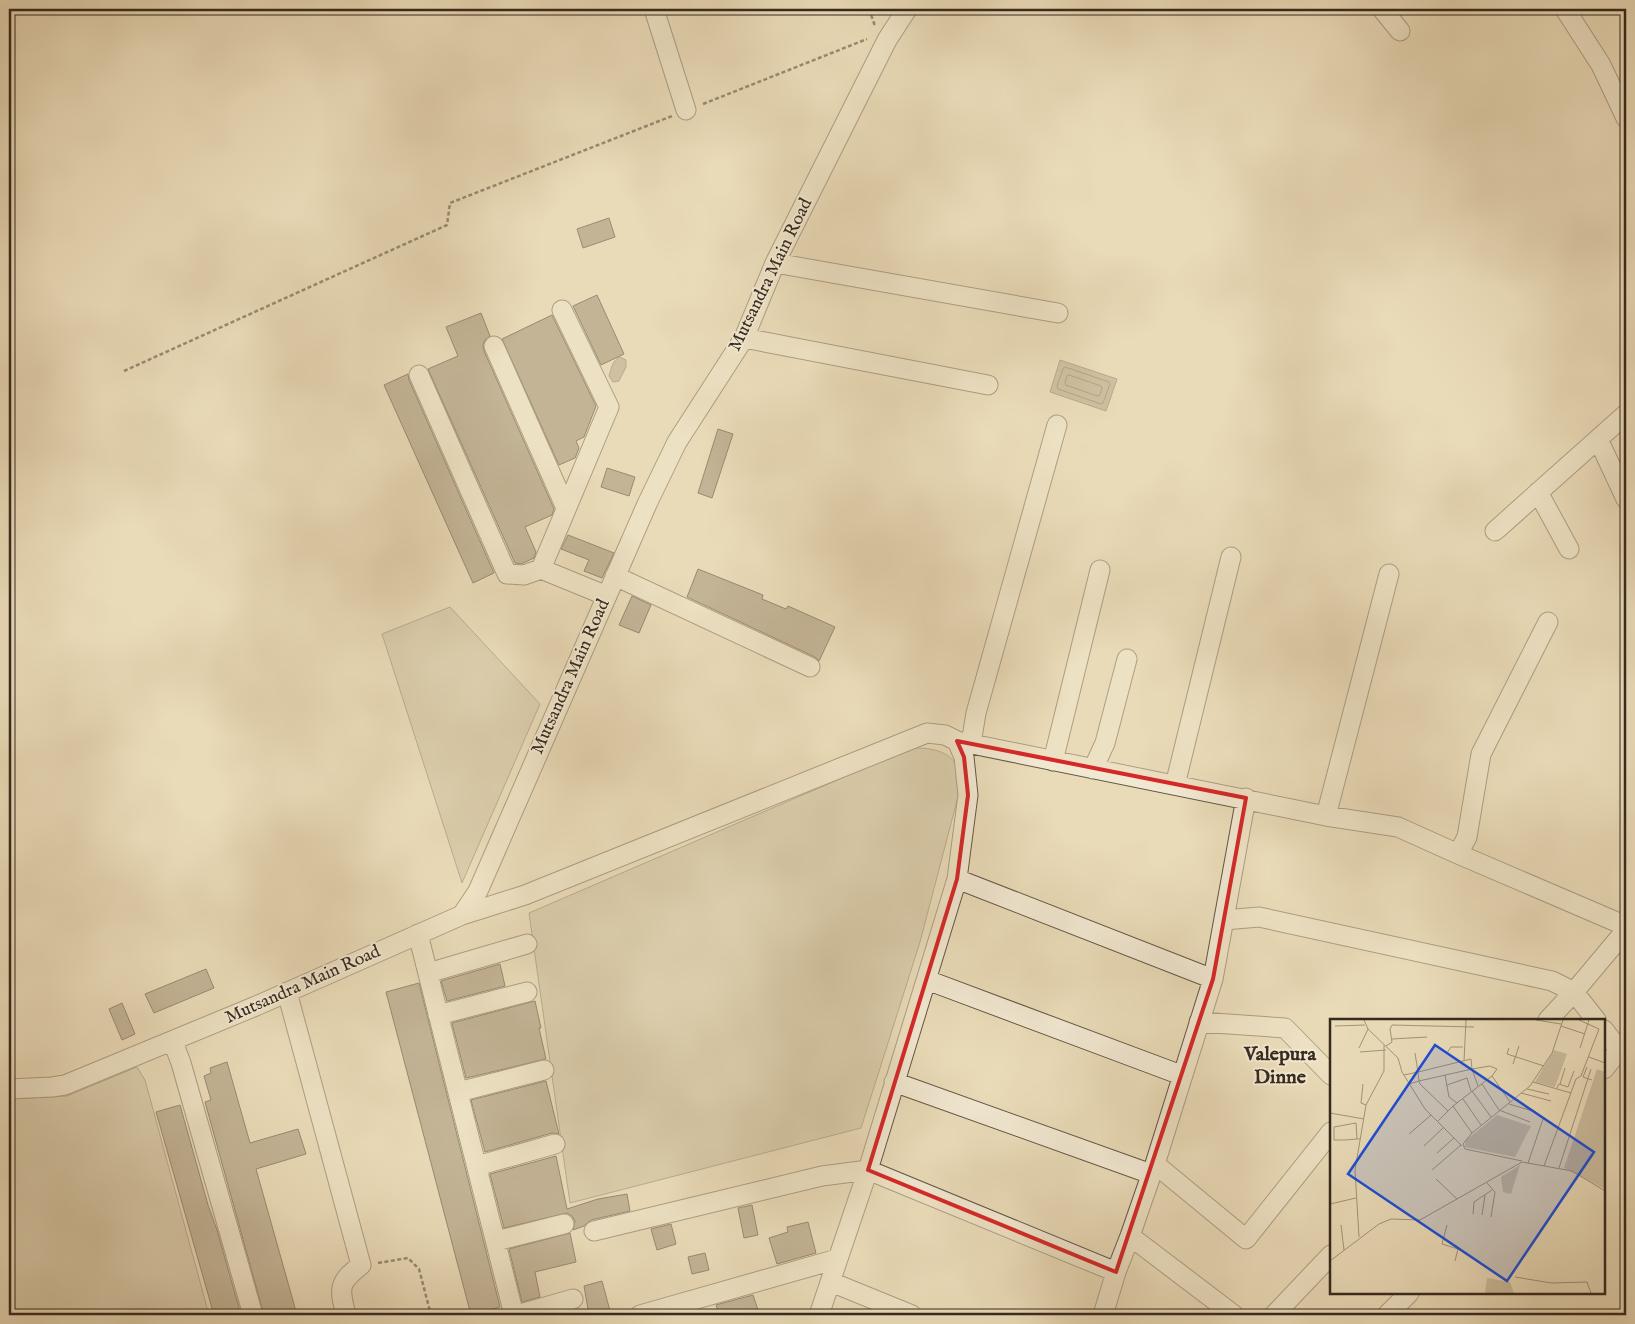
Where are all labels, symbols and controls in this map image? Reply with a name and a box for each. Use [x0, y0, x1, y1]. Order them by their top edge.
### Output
street label: Mutsandra Main Road [724, 194, 818, 355]
street label: Mutsandra Main Road [526, 595, 616, 758]
street label: Mutsandra Main Road [222, 940, 385, 1030]
inset map [1330, 1019, 1605, 1294]
district label: Valepura Dinne [1243, 1042, 1316, 1090]

